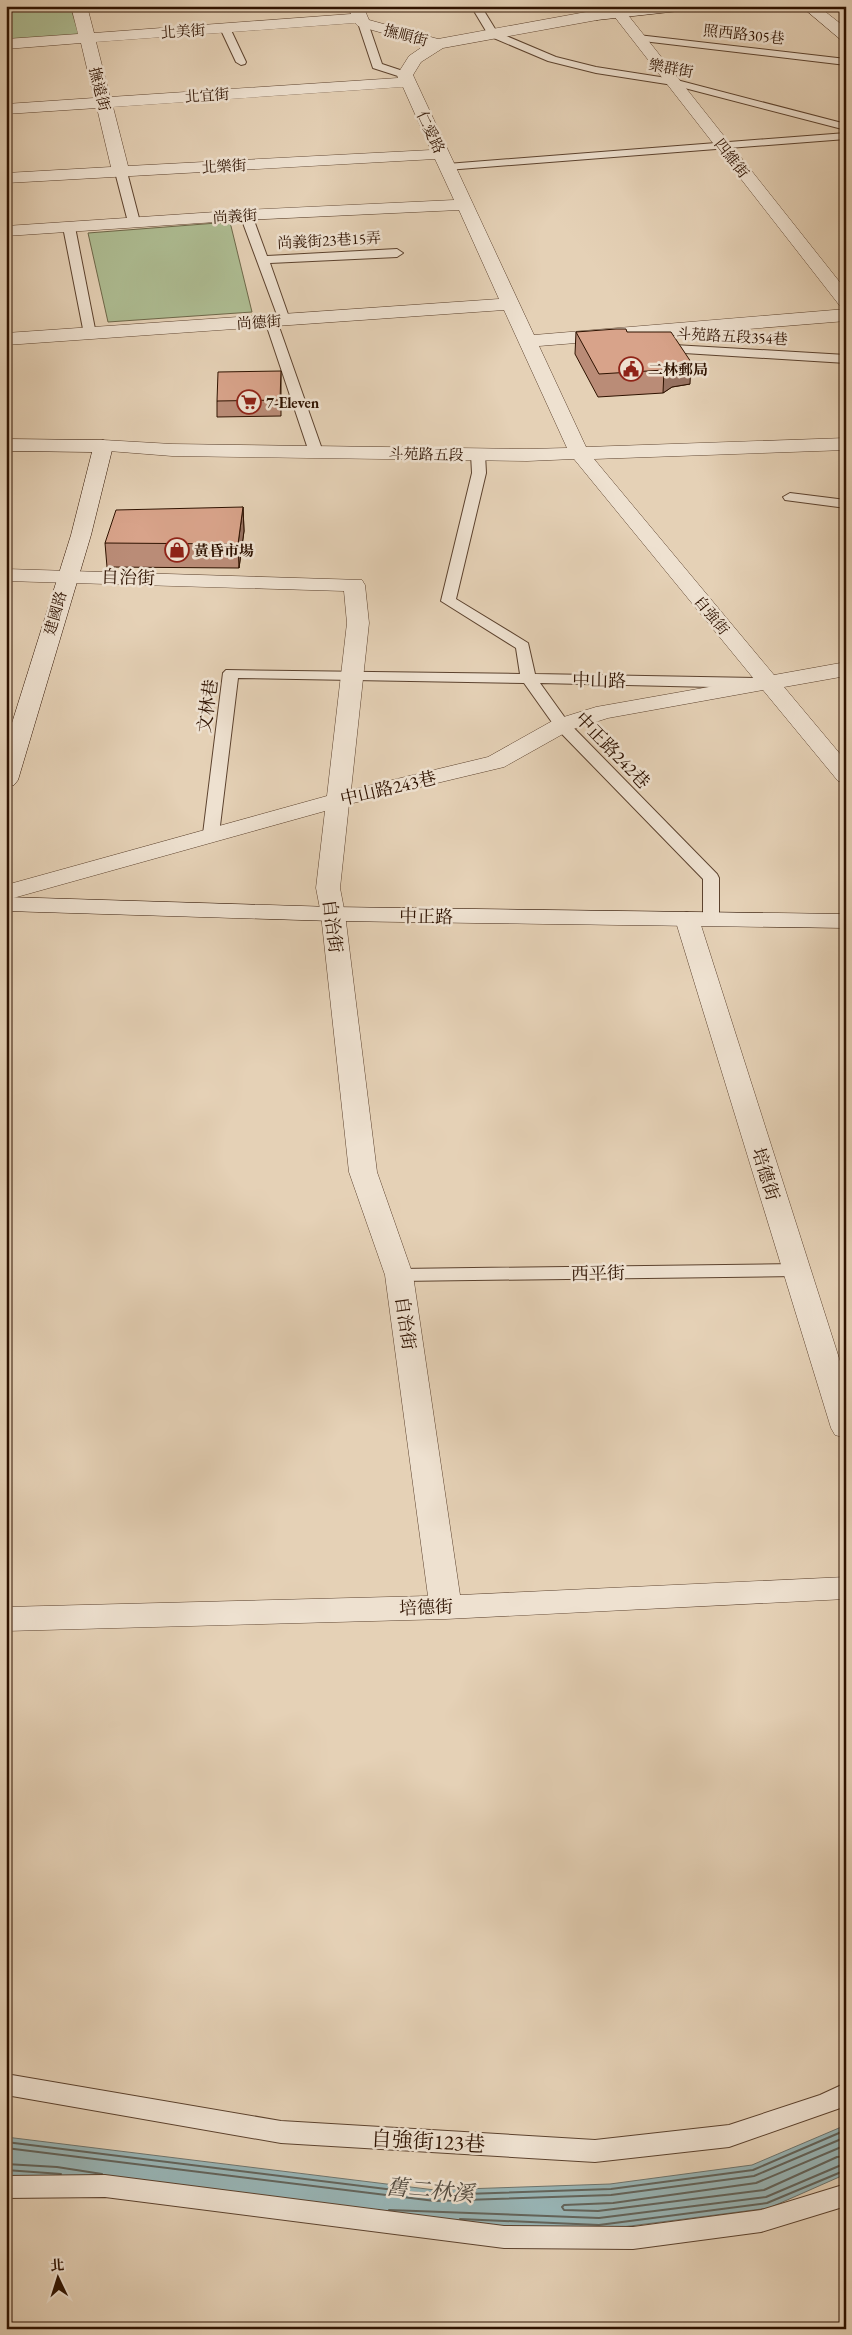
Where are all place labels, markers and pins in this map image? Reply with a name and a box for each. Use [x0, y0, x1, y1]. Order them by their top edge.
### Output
public building icon: 二林郵局 [618, 356, 644, 382]
place label: 二林郵局 [648, 360, 708, 379]
supermarket icon: 7-Eleven [236, 389, 262, 415]
place label: 7-Eleven [266, 393, 320, 412]
shop icon: 黃昏市場 [164, 537, 190, 563]
place label: 黃昏市場 [194, 541, 254, 560]

